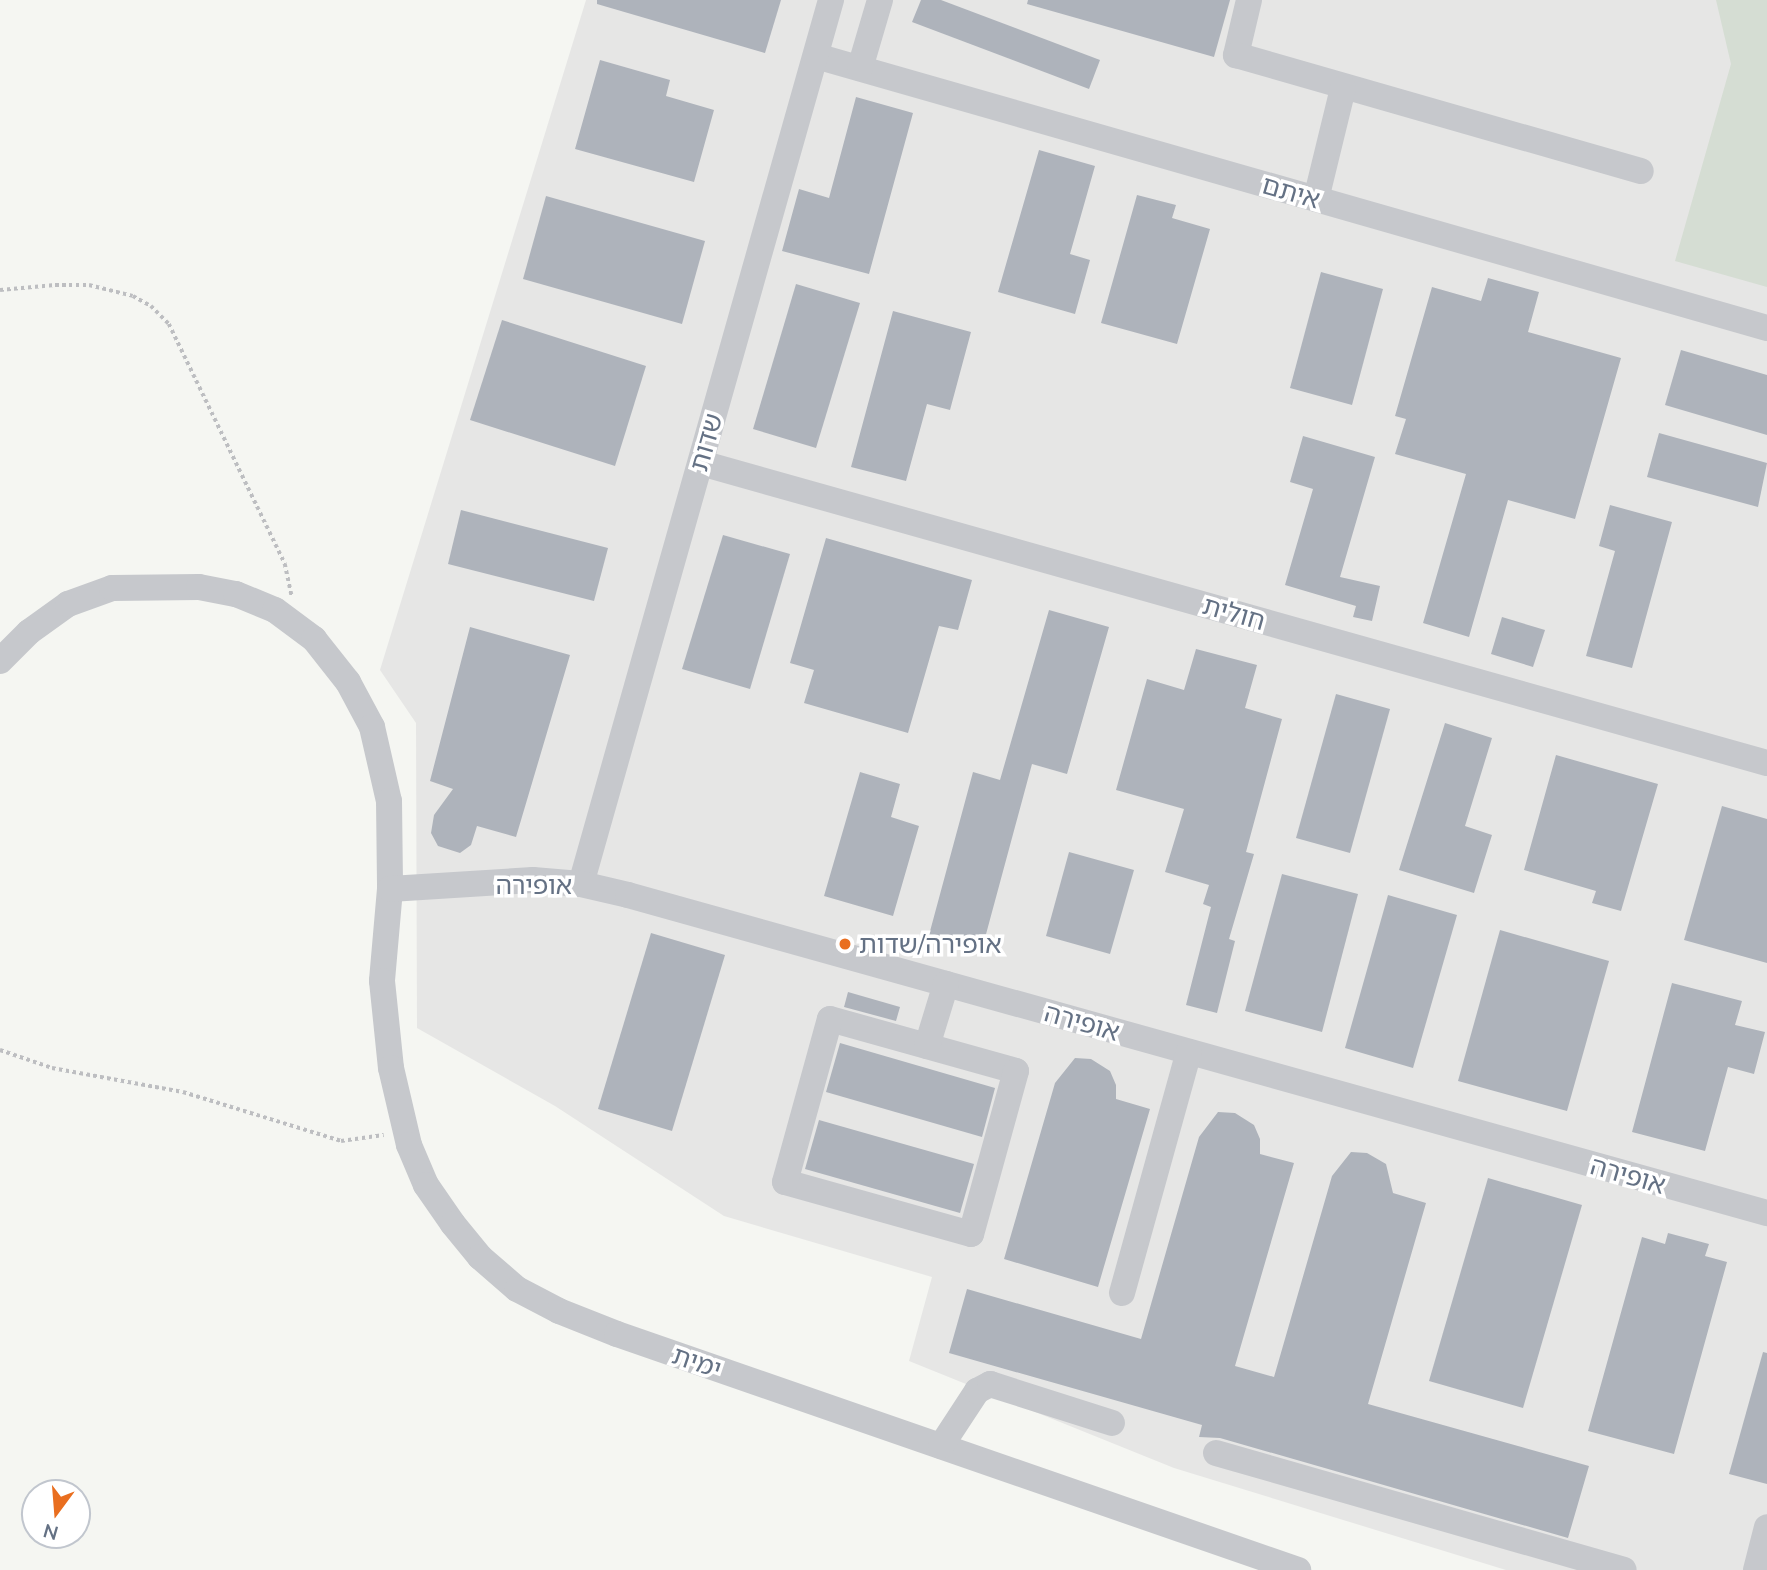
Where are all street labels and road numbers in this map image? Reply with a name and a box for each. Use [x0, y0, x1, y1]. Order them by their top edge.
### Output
street label: איתם [1259, 169, 1323, 215]
street label: שדות [683, 409, 729, 475]
street label: חולית [1199, 589, 1269, 637]
street label: אופירה [496, 869, 572, 901]
street label: אופירה [1041, 996, 1123, 1048]
street label: אופירה [1587, 1149, 1669, 1201]
street label: ימית [668, 1339, 726, 1385]

